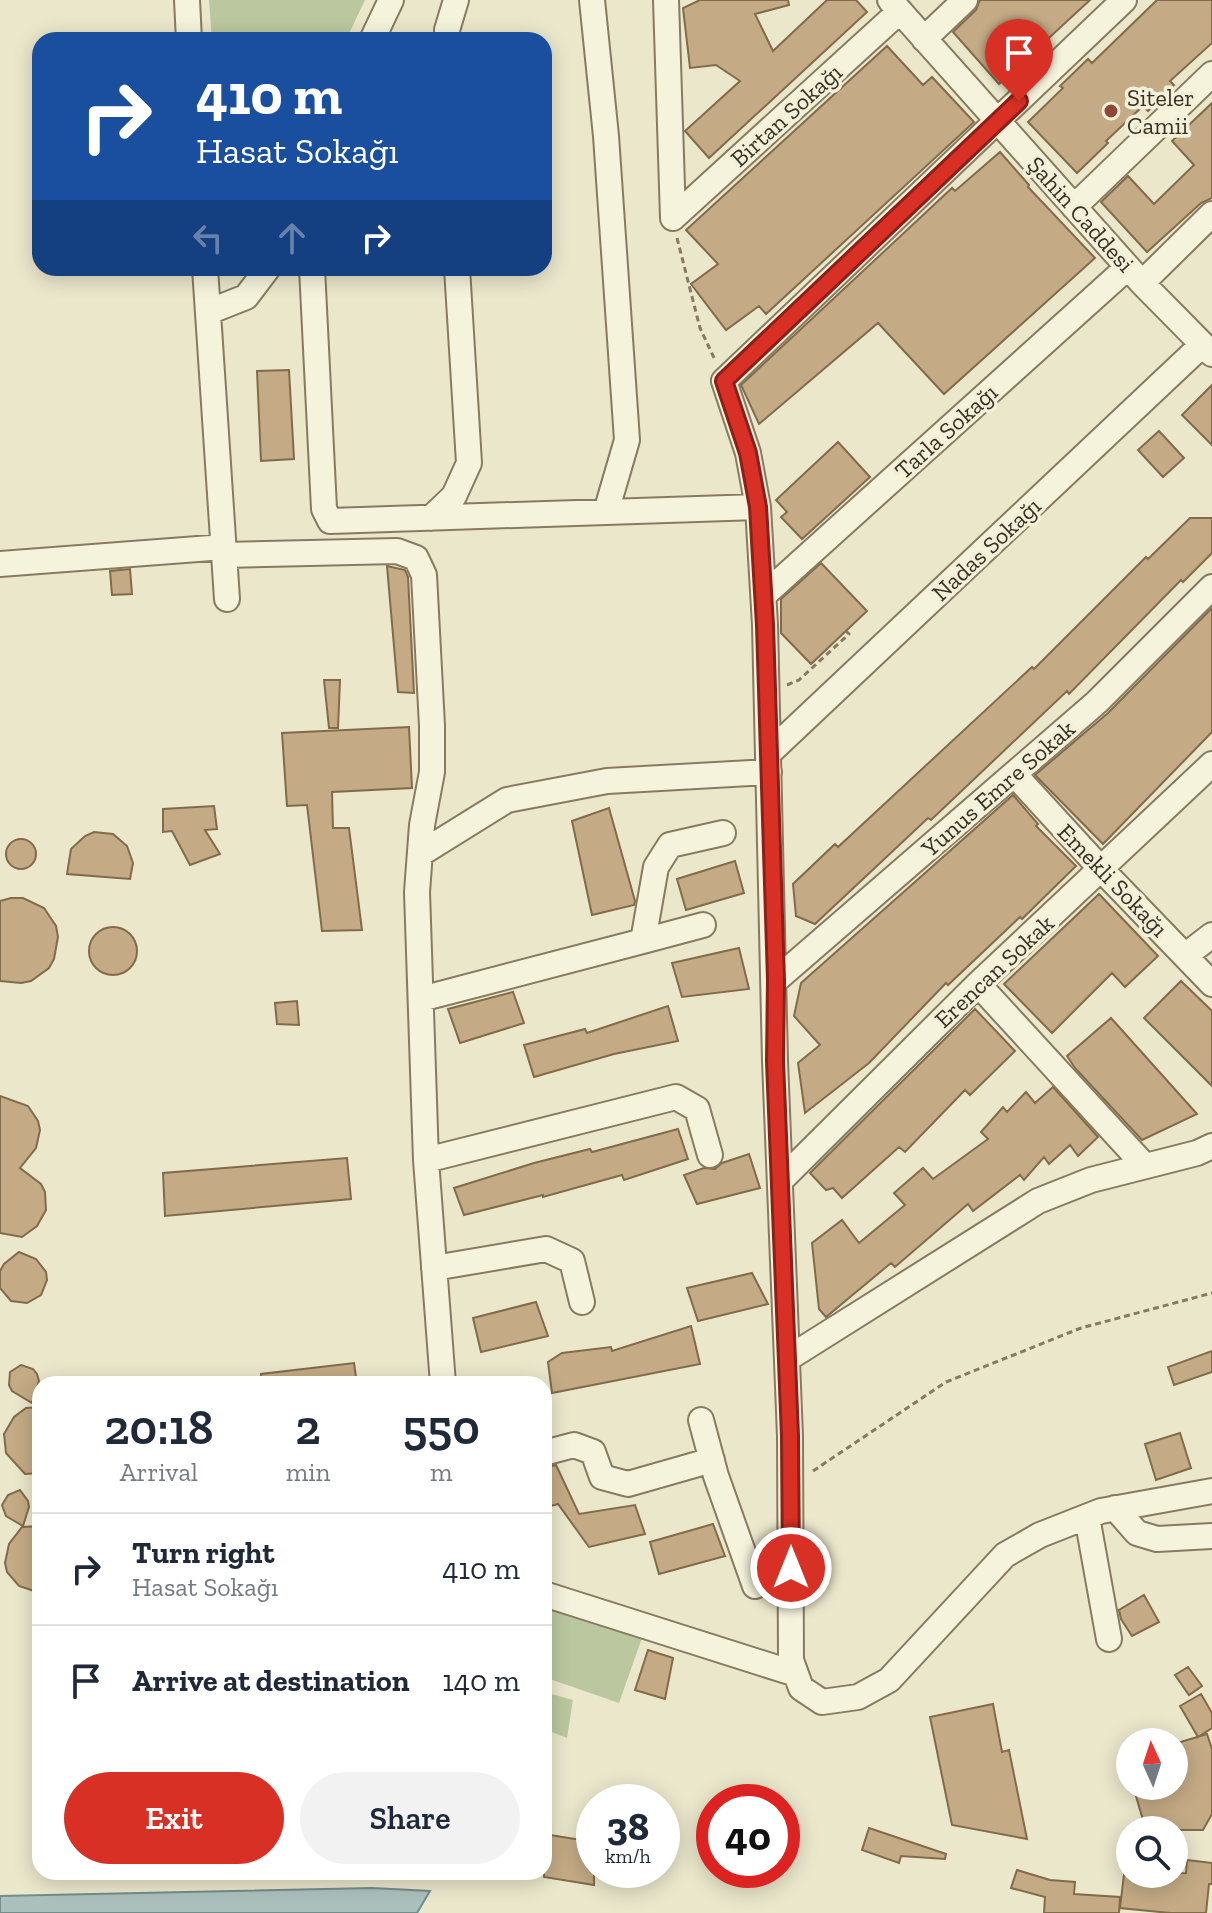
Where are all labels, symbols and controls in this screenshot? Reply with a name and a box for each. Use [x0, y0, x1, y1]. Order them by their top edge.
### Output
pin [985, 19, 1053, 101]
icon: arrive [997, 31, 1041, 75]
street label: Birtan Sokağı [724, 57, 848, 173]
text: 410 m [196, 61, 342, 128]
icon: right [64, 64, 168, 168]
place label: Siteler Camii [1127, 83, 1194, 140]
marker: Siteler Camii [1102, 102, 1120, 120]
text: Hasat Sokağı [196, 129, 398, 172]
street label: Şahin Caddesi [1021, 150, 1141, 278]
icon: left [186, 216, 230, 260]
icon: ahead [270, 216, 314, 260]
icon: right [354, 216, 398, 260]
street label: Tarla Sokağı [889, 377, 1004, 485]
street label: Nadas Sokağı [925, 491, 1047, 607]
street label: Yunus Emre Sokak [915, 713, 1081, 863]
street label: Emekli Sokağı [1052, 817, 1174, 943]
street label: Erencan Sokak [928, 908, 1060, 1034]
text: 20:18 [104, 1399, 214, 1456]
text: 2 [295, 1399, 321, 1456]
text: 550 [402, 1399, 480, 1456]
text: Arrival [120, 1456, 198, 1488]
text: min [286, 1456, 330, 1488]
text: m [430, 1456, 452, 1488]
position arrow [749, 1526, 833, 1610]
text: Turn right [132, 1535, 274, 1571]
icon: right [64, 1547, 108, 1591]
text: 410 m [442, 1551, 520, 1587]
text: Hasat Sokağı [132, 1571, 278, 1603]
icon: arrive [64, 1659, 108, 1703]
text: Arrive at destination [132, 1663, 409, 1699]
text: 140 m [442, 1663, 520, 1699]
north arrow [1116, 1728, 1188, 1800]
map controls [1116, 1728, 1188, 1888]
button: Exit [64, 1772, 284, 1864]
button: Share [300, 1772, 520, 1864]
speed limit sign: 40 [696, 1784, 800, 1888]
text: 38 [607, 1802, 649, 1850]
button: search [1116, 1816, 1188, 1888]
text: km/h [605, 1844, 651, 1868]

